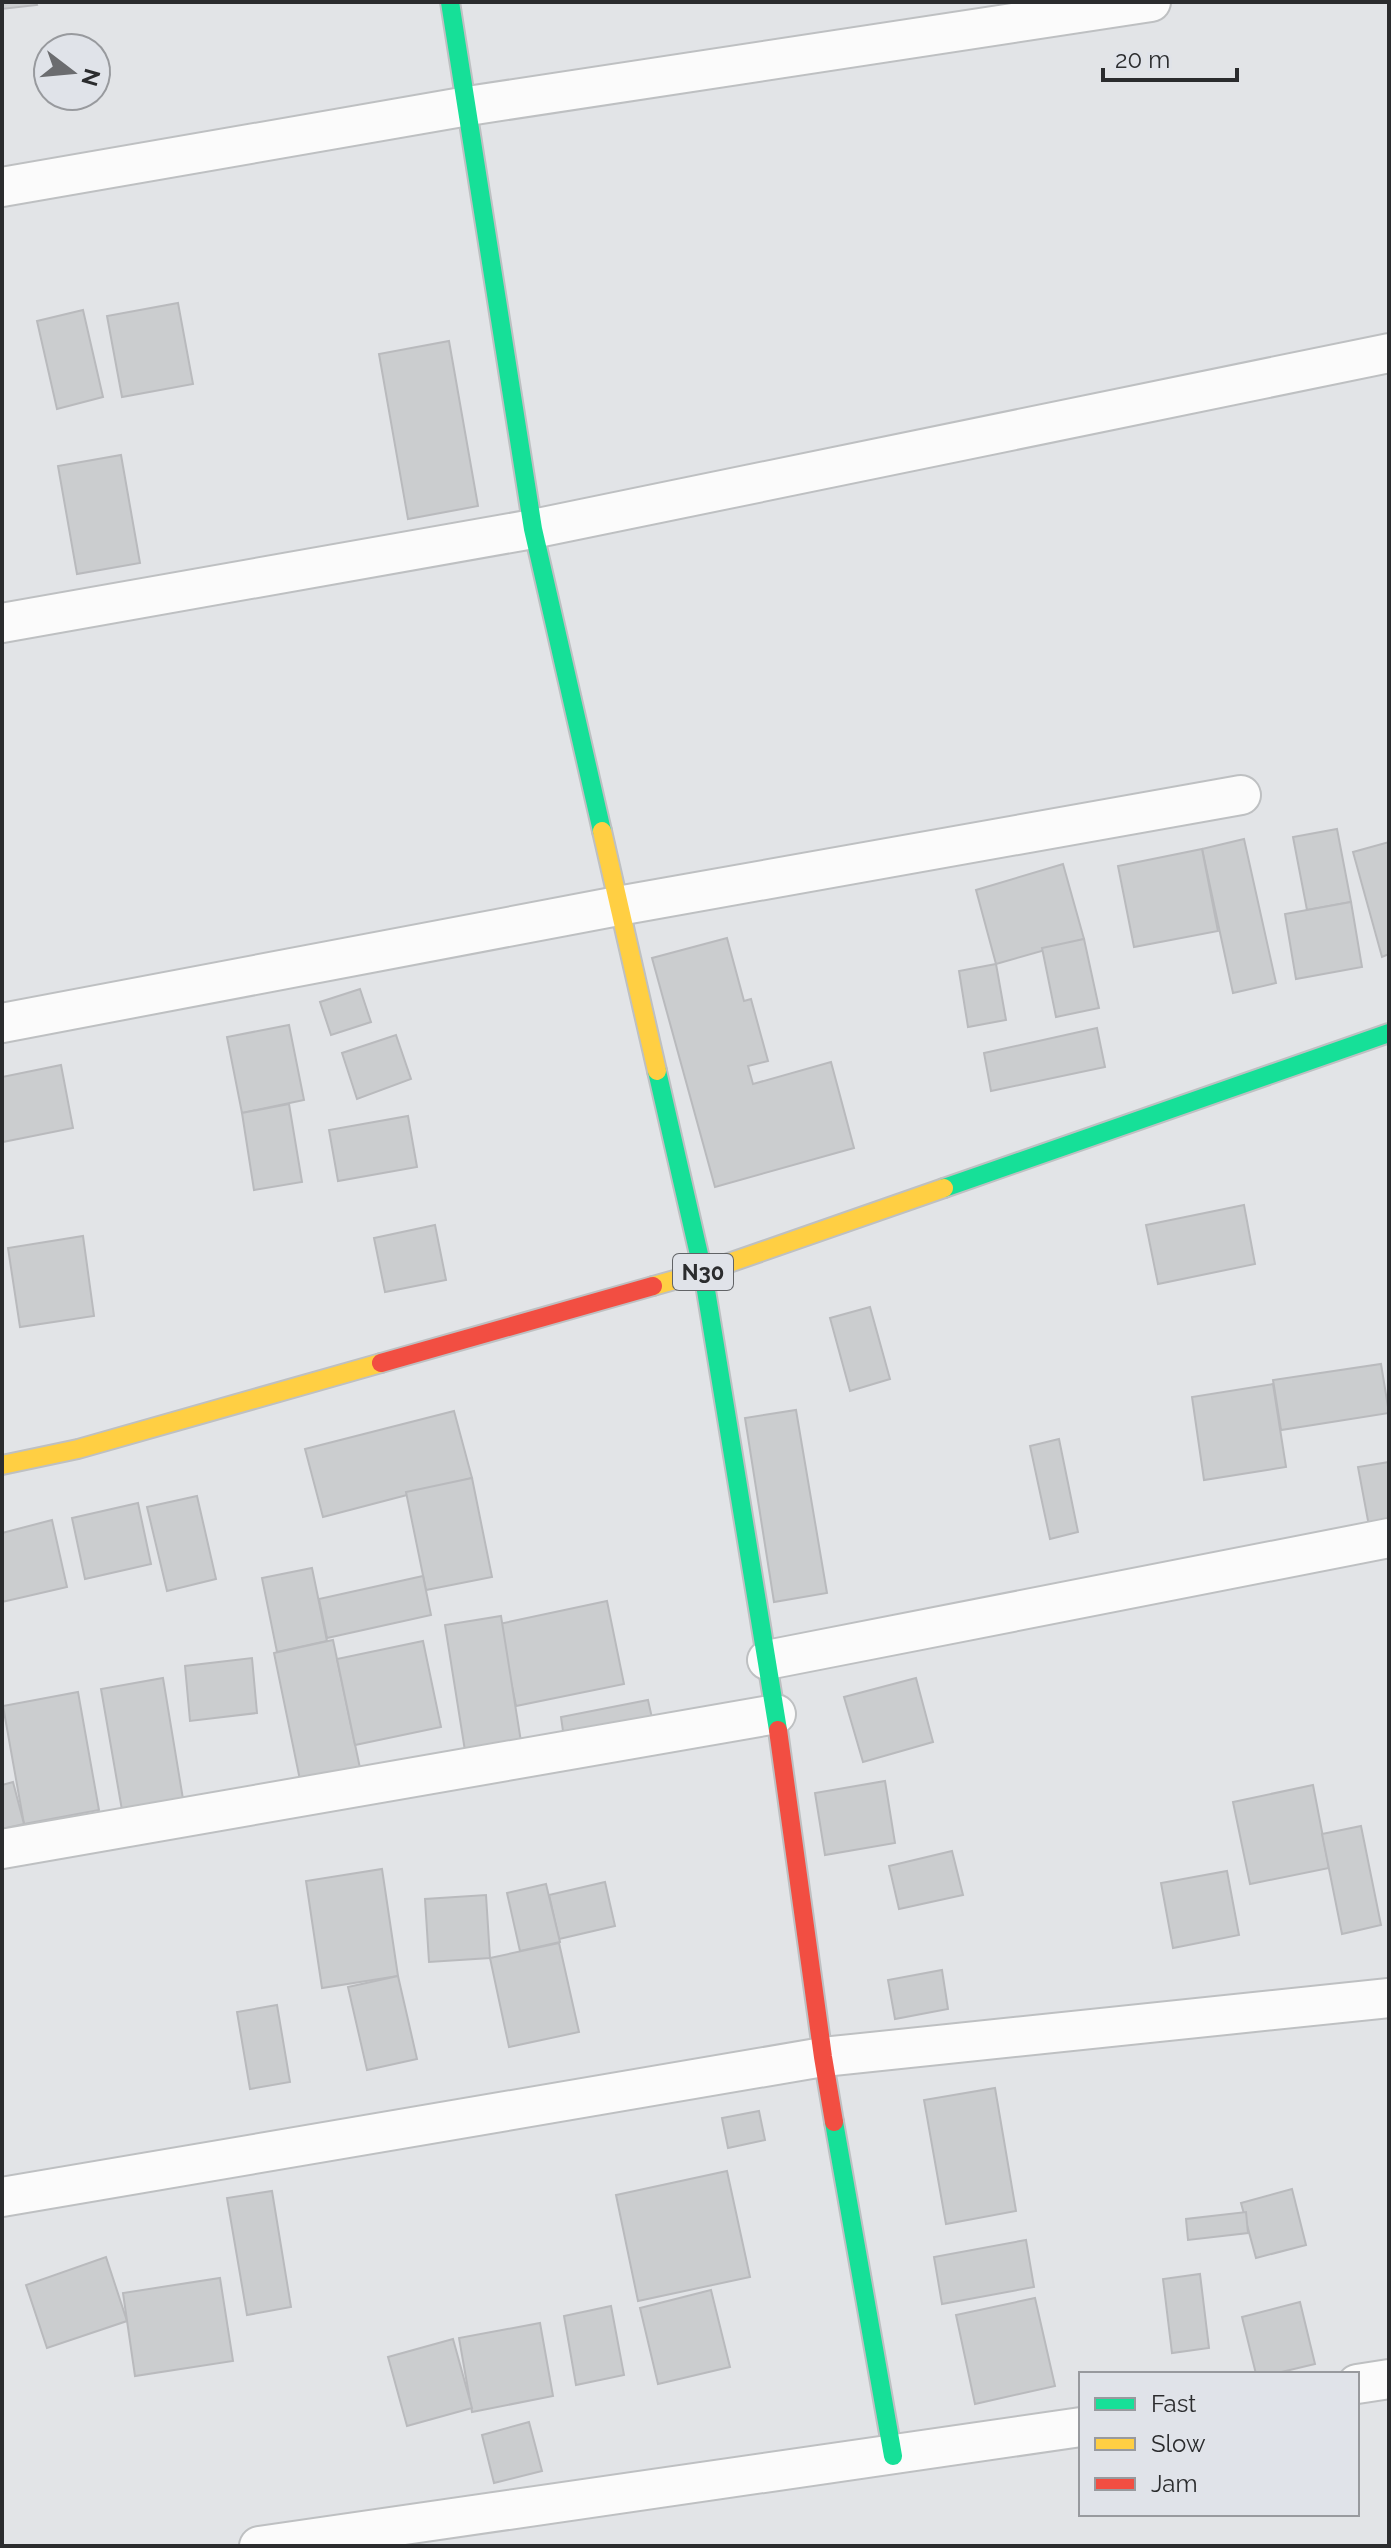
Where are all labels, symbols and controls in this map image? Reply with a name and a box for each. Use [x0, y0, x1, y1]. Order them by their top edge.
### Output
north arrow [32, 32, 112, 112]
scale bar [1103, 32, 1237, 82]
text: 20 m [1115, 45, 1170, 74]
text: N [76, 66, 106, 89]
road number: N30 [673, 1254, 733, 1290]
legend [1079, 2372, 1359, 2516]
text: Fast [1151, 2389, 1196, 2418]
text: Slow [1151, 2429, 1206, 2458]
text: Jam [1151, 2469, 1197, 2498]

